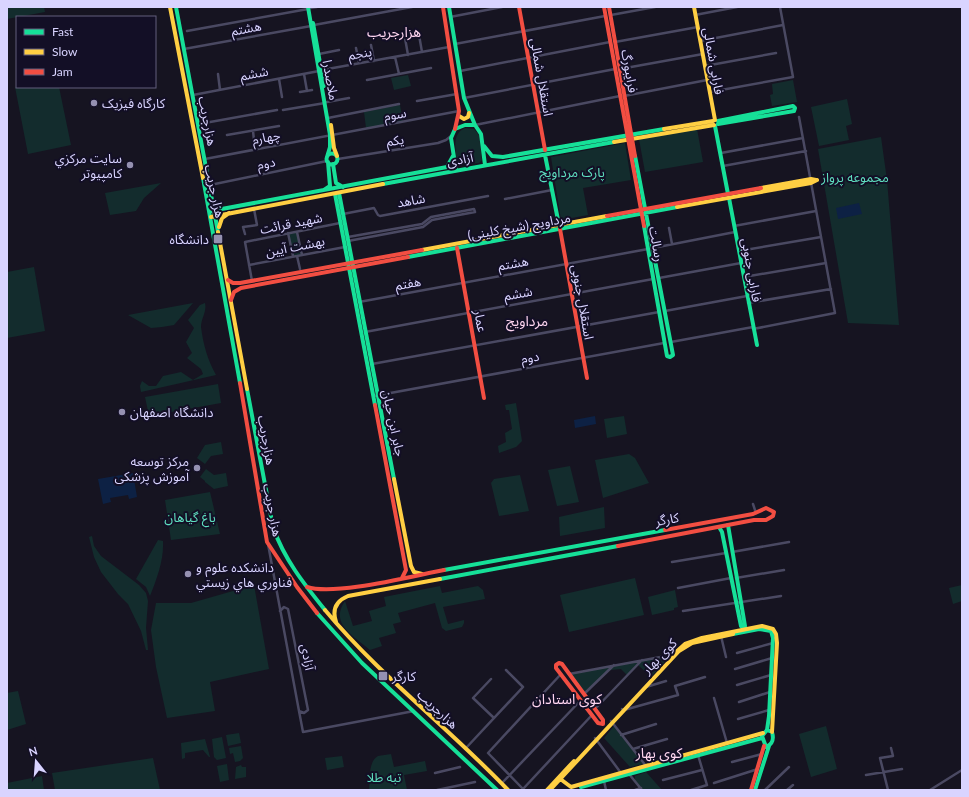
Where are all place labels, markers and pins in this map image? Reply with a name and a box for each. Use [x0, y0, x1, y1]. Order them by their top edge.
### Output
place label: کارگاه فیزیک [102, 95, 166, 111]
marker: کارگاه فیزیک [89, 98, 99, 108]
place label: سايت مرکزي کامپيوتر [55, 150, 123, 183]
marker: سايت مرکزي کامپيوتر [125, 160, 135, 170]
place label: دانشگاه [170, 231, 209, 247]
marker: دانشگاه [212, 233, 224, 245]
place label: دانشگاه اصفهان [130, 404, 213, 421]
marker: دانشگاه اصفهان [117, 407, 127, 417]
place label: مرکز توسعه آموزش پزشکی [115, 453, 190, 486]
marker: مرکز توسعه آموزش پزشکی [192, 463, 202, 473]
place label: دانشکده علوم و فناوري هاي زيستي [196, 559, 292, 593]
marker: دانشکده علوم و فناوري هاي زيستي [183, 569, 193, 579]
place label: کارگر [391, 668, 417, 684]
marker: کارگر [377, 670, 389, 682]

